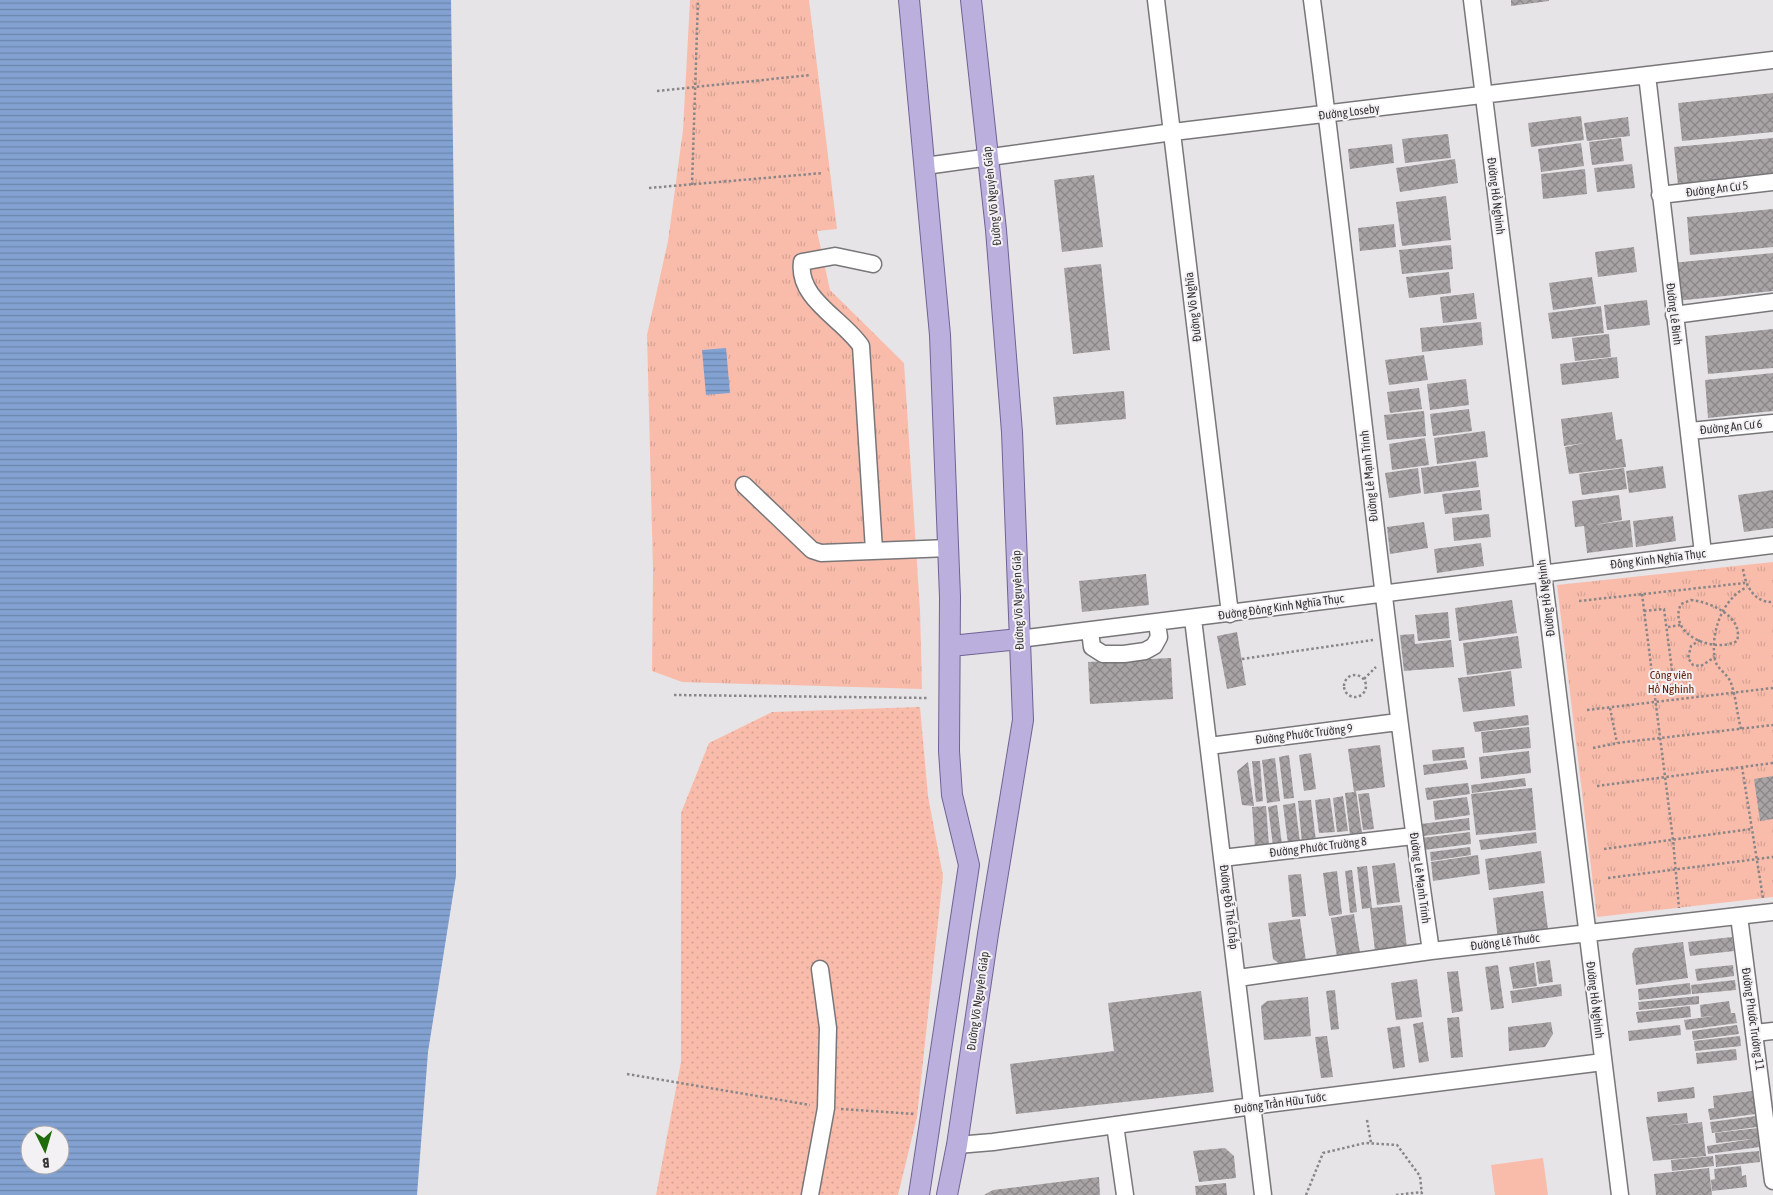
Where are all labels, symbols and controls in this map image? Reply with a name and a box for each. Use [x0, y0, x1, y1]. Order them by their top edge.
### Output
street label: Đường Loseby [1318, 101, 1380, 123]
street label: Đường Võ Nguyên Giáp [980, 145, 1004, 246]
street label: Đường Hồ Nghinh [1484, 157, 1508, 235]
street label: Đường An Cư 5 [1685, 178, 1749, 200]
street label: Đường Võ Nghĩa [1182, 271, 1204, 343]
street label: Đường Lê Binh [1663, 282, 1685, 346]
street label: Đường An Cư 6 [1699, 417, 1763, 437]
street label: Đường Lê Mạnh Trinh [1357, 430, 1381, 522]
street label: Đông Kinh Nghĩa Thục [1609, 546, 1707, 572]
street label: Đường Võ Nguyên Giáp [1009, 550, 1027, 650]
street label: Đường Hồ Nghinh [1534, 559, 1558, 637]
street label: Đường Đông Kinh Nghĩa Thục [1217, 591, 1345, 623]
park label: Công viên Hồ Nghinh [1648, 668, 1694, 696]
street label: Đường Phước Trường 9 [1255, 721, 1354, 747]
street label: Đường Lê Mạnh Trinh [1407, 832, 1433, 924]
street label: Đường Phước Trường 8 [1269, 834, 1368, 860]
street label: Đường Đỗ Thế Chấp [1217, 864, 1241, 950]
street label: Đường Lê Thước [1470, 931, 1541, 953]
street label: Đường Võ Nguyên Giáp [964, 950, 992, 1051]
street label: Đường Hồ Nghinh [1583, 961, 1607, 1039]
street label: Đường Phước Trường 11 [1739, 967, 1767, 1072]
street label: Đường Trần Hữu Tước [1233, 1090, 1327, 1116]
north arrow [20, 1125, 70, 1175]
text: B [42, 1155, 50, 1171]

